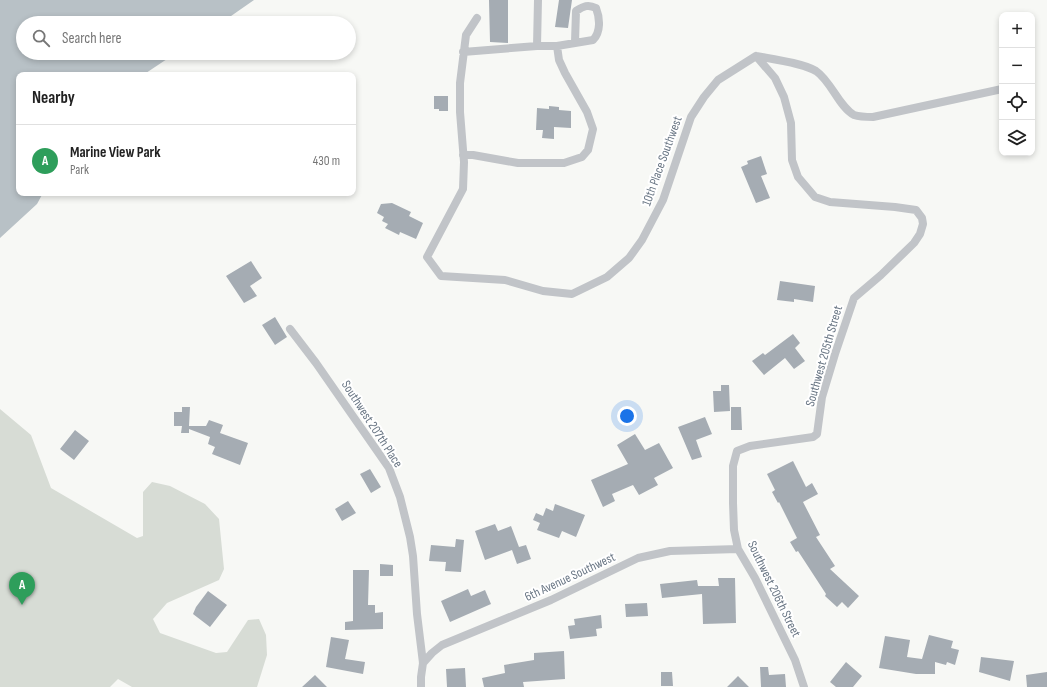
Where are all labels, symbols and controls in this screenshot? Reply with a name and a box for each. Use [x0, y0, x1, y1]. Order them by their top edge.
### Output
map controls [999, 12, 1035, 156]
button: + [999, 12, 1035, 48]
search box [16, 16, 356, 60]
icon: search [30, 27, 52, 49]
text: Search here [62, 29, 122, 48]
button: − [999, 48, 1035, 84]
button: locate [999, 84, 1035, 120]
text: Nearby [32, 88, 75, 108]
street label: 10th Place Southwest [638, 114, 686, 208]
button: layers [999, 120, 1035, 156]
text: Marine View Park [70, 143, 161, 162]
text: A [42, 153, 48, 169]
text: 430 m [313, 153, 340, 169]
text: Park [70, 162, 89, 178]
street label: Southwest 205th Street [802, 304, 846, 408]
street label: Southwest 207th Place [338, 378, 406, 470]
your location [617, 406, 637, 426]
street label: Southwest 206th Street [744, 538, 804, 640]
street label: 6th Avenue Southwest [522, 549, 618, 605]
pin: A [9, 572, 35, 605]

